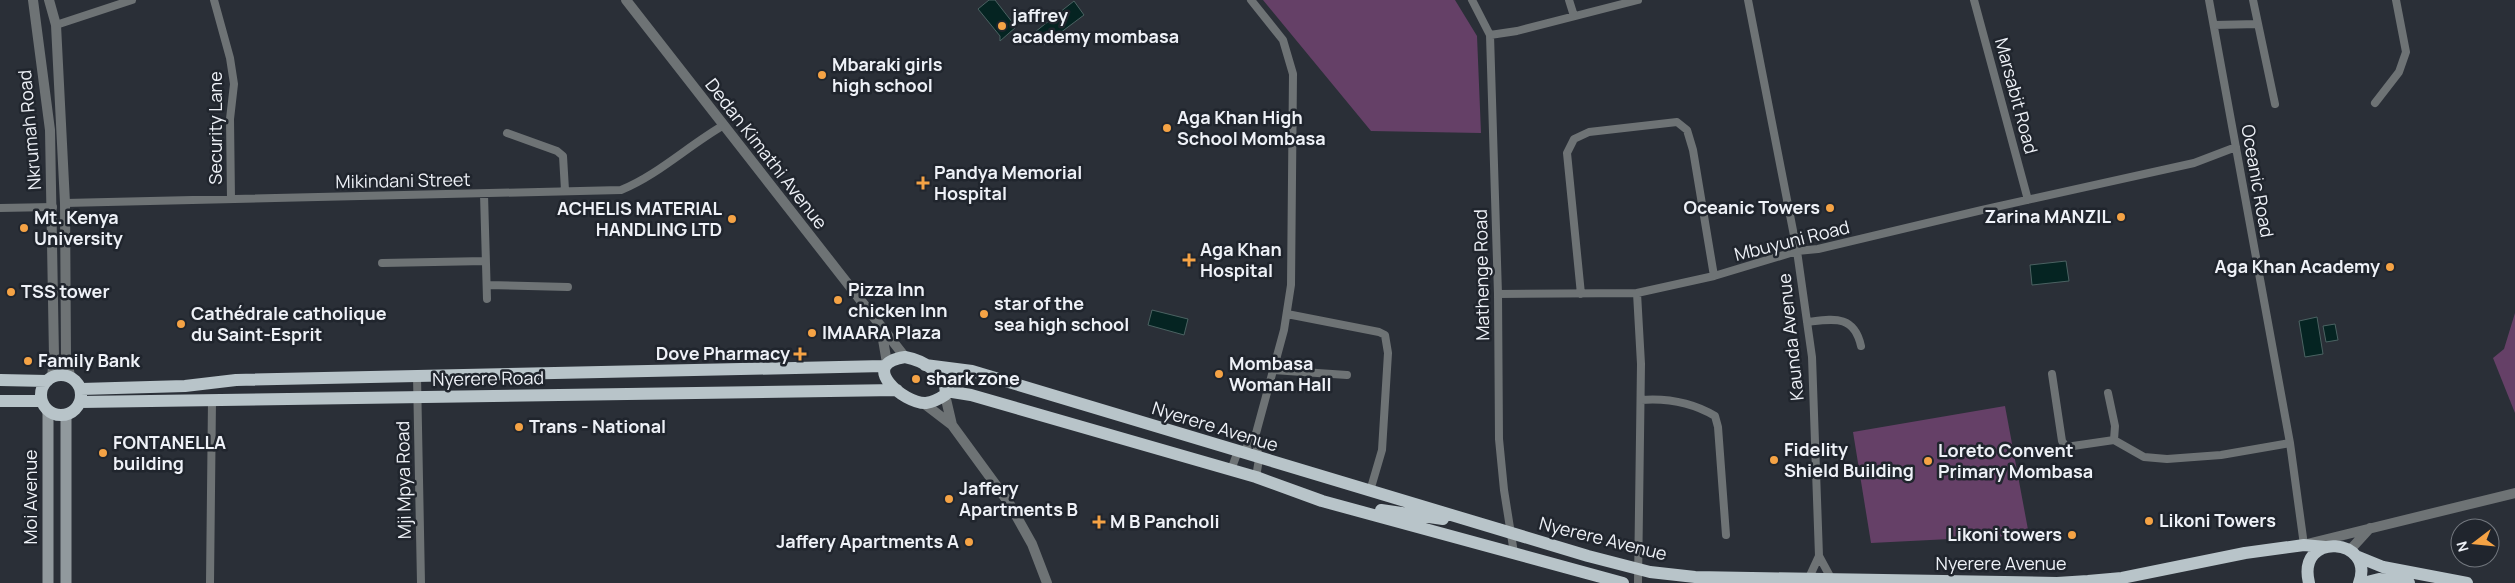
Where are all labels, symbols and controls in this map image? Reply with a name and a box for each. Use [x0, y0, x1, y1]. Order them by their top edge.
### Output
place label: jaffrey academy mombasa [1011, 3, 1179, 48]
marker: jaffrey academy mombasa [996, 20, 1008, 32]
street label: Marsabit Road [1990, 35, 2044, 156]
place label: Mbaraki girls high school [832, 52, 943, 97]
street label: Nkrumah Road [12, 69, 46, 191]
marker: Mbaraki girls high school [816, 69, 828, 81]
street label: Security Lane [203, 71, 227, 185]
street label: Dedan Kimathi Avenue [700, 73, 833, 234]
place label: Aga Khan High School Mombasa [1177, 105, 1326, 150]
marker: Aga Khan High School Mombasa [1161, 122, 1173, 134]
street label: Oceanic Road [2236, 123, 2280, 239]
place label: Pandya Memorial Hospital [934, 160, 1082, 205]
street label: Mikindani Street [335, 167, 471, 193]
marker: Pandya Memorial Hospital [916, 176, 930, 190]
place label: Oceanic Towers [1683, 195, 1820, 219]
place label: ACHELIS MATERIAL HANDLING LTD [557, 196, 722, 241]
marker: Oceanic Towers [1824, 202, 1836, 214]
place label: Zarina MANZIL [1984, 204, 2111, 228]
place label: Mt. Kenya University [34, 205, 123, 250]
street label: Mathenge Road [1468, 209, 1494, 341]
marker: Zarina MANZIL [2115, 211, 2127, 223]
marker: ACHELIS MATERIAL HANDLING LTD [726, 213, 738, 225]
street label: Mbuyuni Road [1732, 214, 1852, 266]
marker: Mt. Kenya University [18, 222, 30, 234]
place label: Aga Khan Hospital [1200, 237, 1282, 282]
marker: Aga Khan Hospital [1182, 253, 1196, 267]
place label: Aga Khan Academy [2215, 254, 2380, 278]
marker: Aga Khan Academy [2384, 261, 2396, 273]
street label: Kaunda Avenue [1771, 272, 1809, 402]
place label: Pizza Inn chicken Inn [848, 277, 948, 322]
place label: TSS tower [21, 279, 110, 303]
marker: TSS tower [5, 286, 17, 298]
place label: star of the sea high school [994, 291, 1129, 336]
marker: Pizza Inn chicken Inn [832, 294, 844, 306]
place label: Cathédrale catholique du Saint-Esprit [191, 301, 387, 346]
marker: star of the sea high school [978, 308, 990, 320]
marker: Cathédrale catholique du Saint-Esprit [175, 318, 187, 330]
place label: IMAARA Plaza [822, 320, 941, 344]
marker: IMAARA Plaza [806, 327, 818, 339]
place label: Dove Pharmacy [656, 341, 790, 365]
place label: Family Bank [38, 348, 141, 372]
marker: Dove Pharmacy [794, 348, 806, 360]
place label: Mombasa Woman Hall [1229, 351, 1331, 396]
marker: Family Bank [22, 355, 34, 367]
street label: Nyerere Road [432, 365, 544, 391]
place label: shark zone [926, 366, 1020, 390]
marker: Mombasa Woman Hall [1213, 368, 1225, 380]
marker: shark zone [910, 373, 922, 385]
street label: Nyerere Avenue [1149, 395, 1281, 457]
place label: Trans - National [529, 414, 666, 438]
street label: Mji Mpya Road [390, 421, 416, 539]
marker: Trans - National [513, 421, 525, 433]
place label: FONTANELLA building [113, 430, 226, 475]
place label: Fidelity Shield Building [1784, 437, 1914, 482]
place label: Loreto Convent Primary Mombasa [1938, 438, 2093, 483]
marker: FONTANELLA building [97, 447, 109, 459]
street label: Moi Avenue [18, 449, 42, 545]
marker: Fidelity Shield Building [1768, 454, 1780, 466]
marker: Loreto Convent Primary Mombasa [1922, 455, 1934, 467]
place label: Jaffery Apartments B [959, 476, 1078, 521]
marker: Jaffery Apartments B [943, 493, 955, 505]
place label: Likoni Towers [2159, 508, 2276, 532]
place label: M B Pancholi [1110, 509, 1220, 533]
street label: Nyerere Avenue [1537, 511, 1670, 566]
marker: M B Pancholi [1092, 515, 1106, 529]
marker: Likoni Towers [2143, 515, 2155, 527]
north arrow [2450, 518, 2500, 568]
place label: Likoni towers [1947, 522, 2062, 546]
place label: Jaffery Apartments A [776, 529, 959, 553]
marker: Likoni towers [2066, 529, 2078, 541]
marker: Jaffery Apartments A [963, 536, 975, 548]
text: N [2452, 539, 2473, 554]
street label: Nyerere Avenue [1936, 551, 2066, 575]

